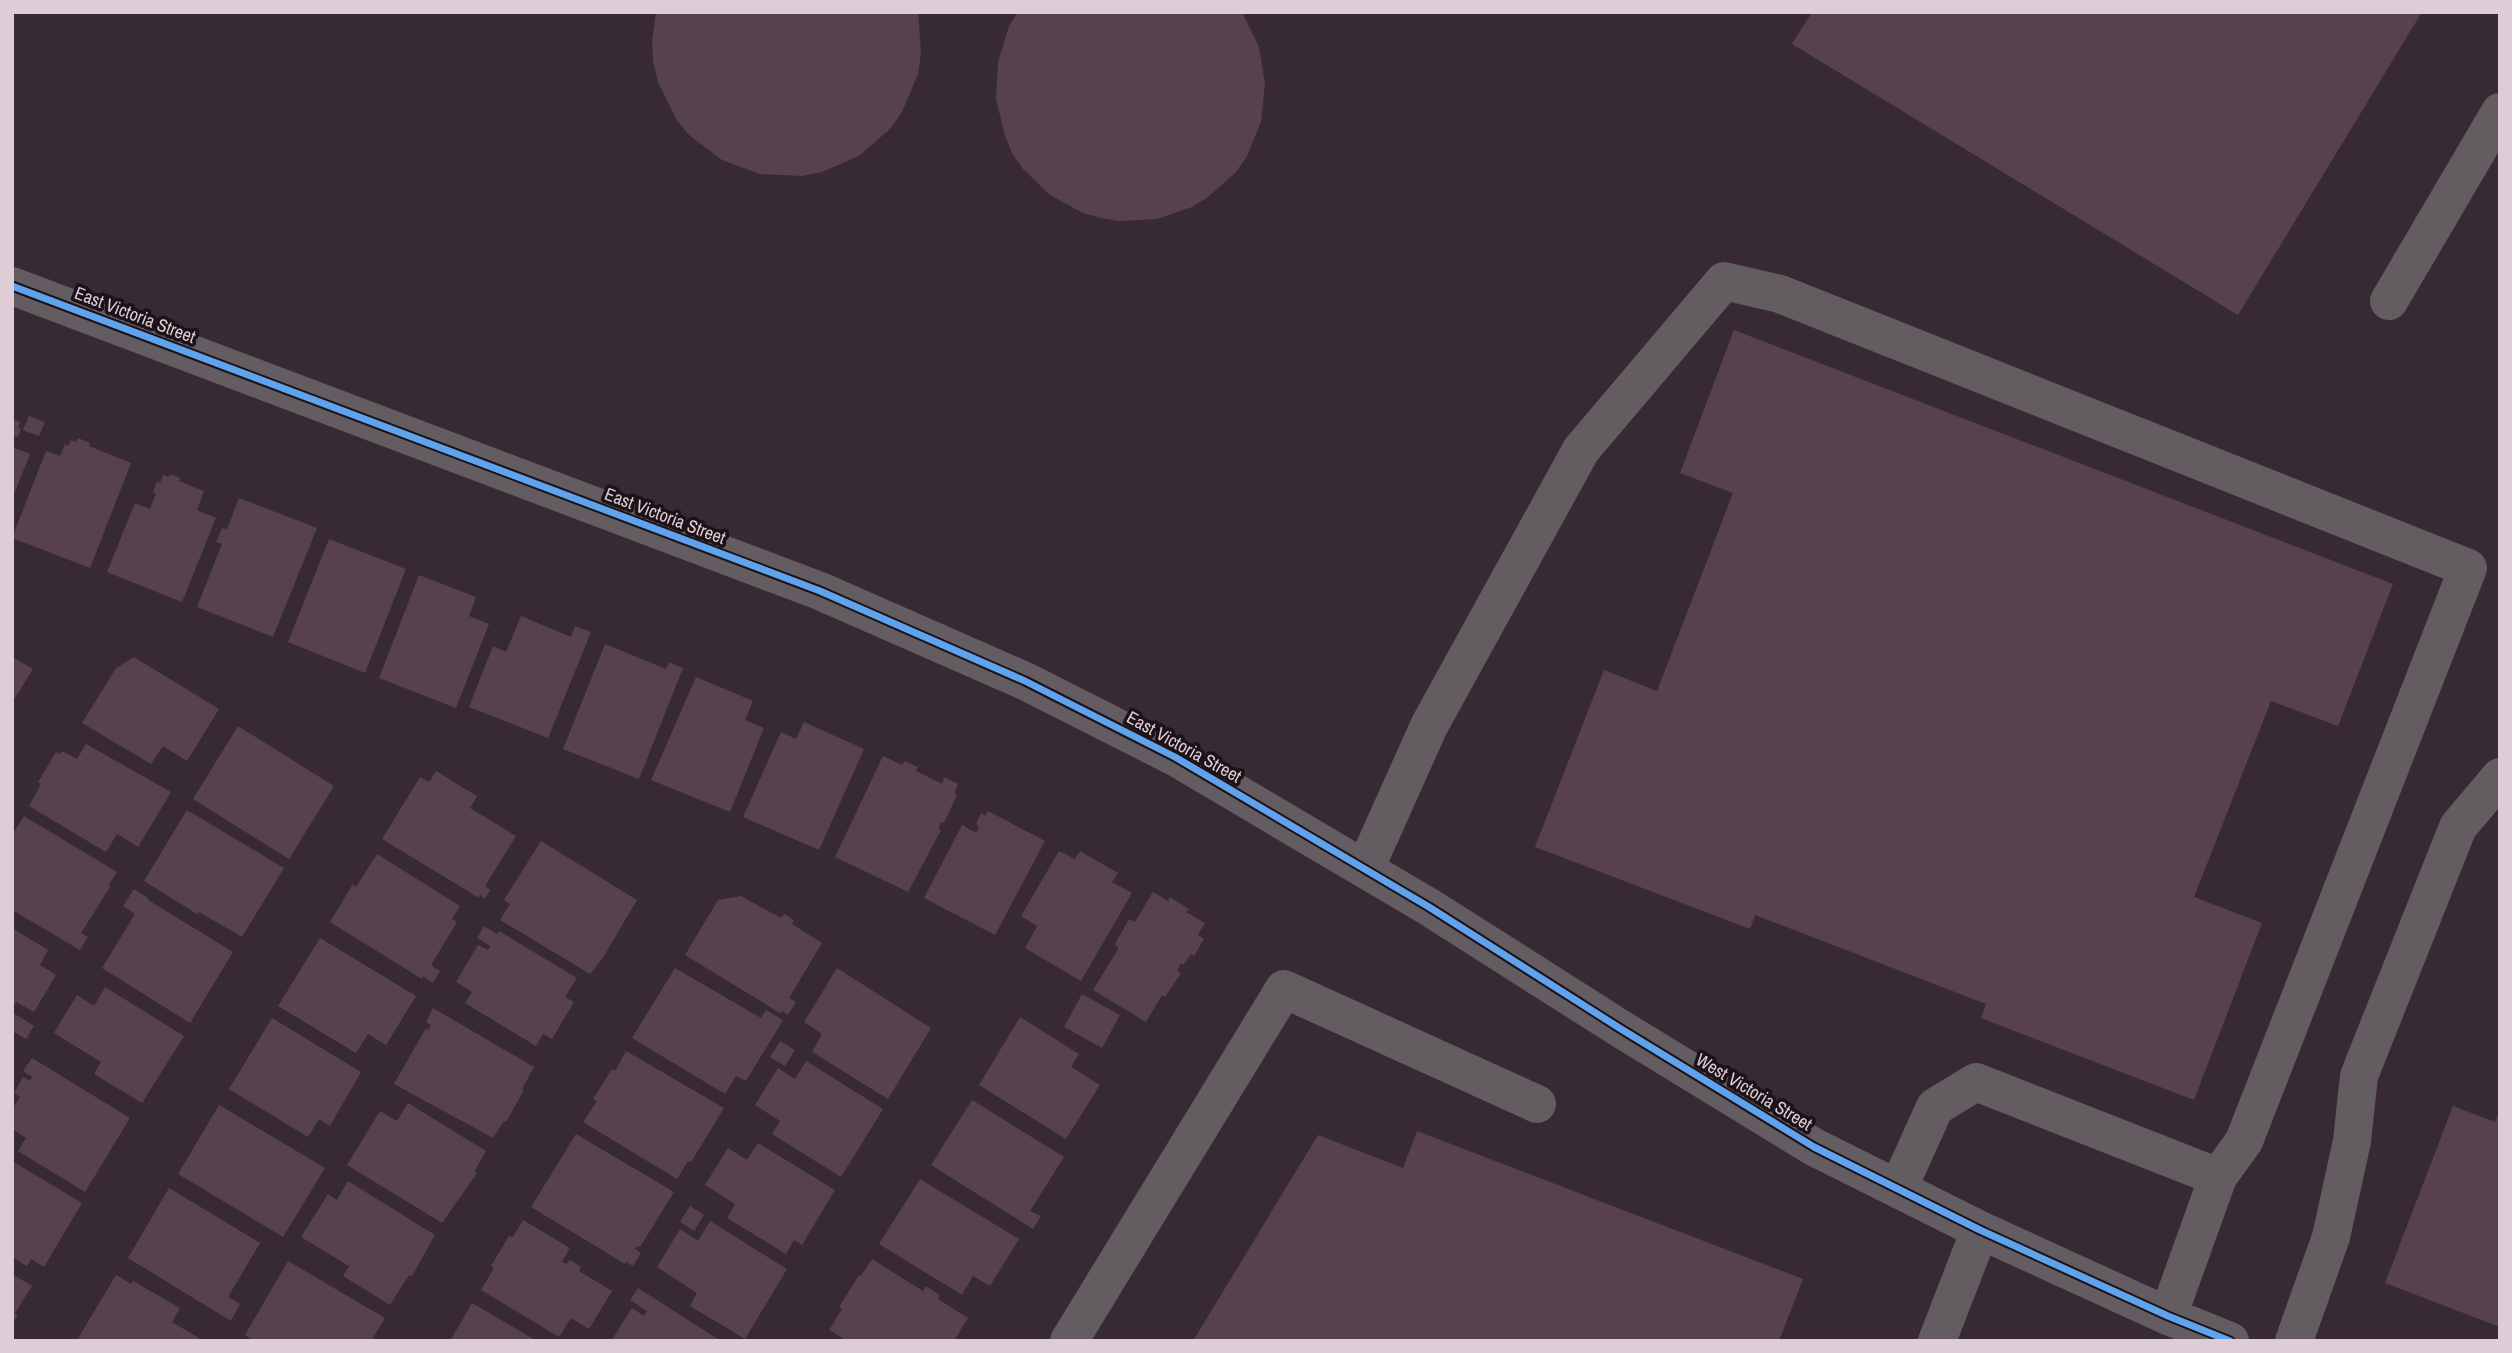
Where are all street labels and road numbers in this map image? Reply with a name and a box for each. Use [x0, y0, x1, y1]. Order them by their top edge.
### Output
street label: East Victoria Street [71, 280, 199, 349]
street label: East Victoria Street [601, 481, 729, 550]
street label: East Victoria Street [1122, 705, 1246, 788]
street label: West Victoria Street [1691, 1047, 1817, 1136]

